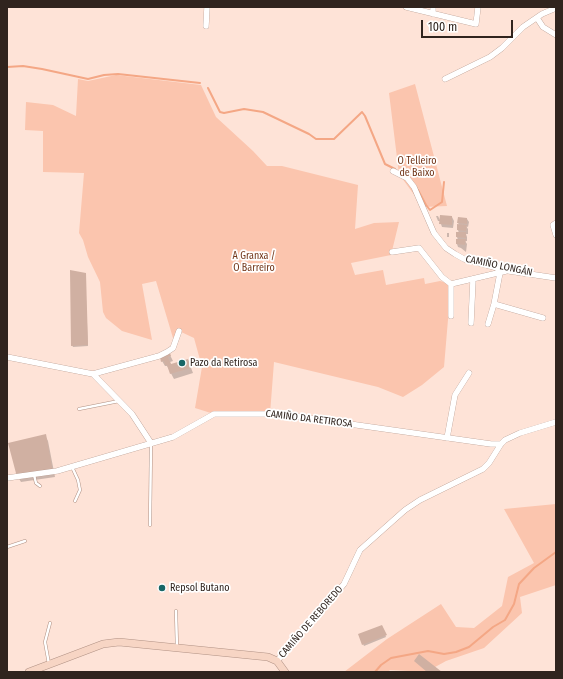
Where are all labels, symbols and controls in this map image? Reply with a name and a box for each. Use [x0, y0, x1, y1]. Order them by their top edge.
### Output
scale bar [423, 12, 515, 38]
text: 100 m [428, 20, 457, 34]
park label: O Telleiro de Baixo [398, 155, 436, 178]
park label: A Granxa / O Barreiro [233, 250, 275, 274]
street label: CAMIÑO LONGÁN [464, 253, 534, 279]
place label: Pazo da Retirosa [190, 357, 257, 369]
marker: Pazo da Retirosa [177, 358, 187, 368]
street label: CAMIÑO DA RETIROSA [265, 408, 353, 430]
place label: Repsol Butano [170, 582, 229, 594]
marker: Repsol Butano [157, 583, 167, 593]
street label: CAMIÑO DE REBOREDO [276, 583, 346, 661]

